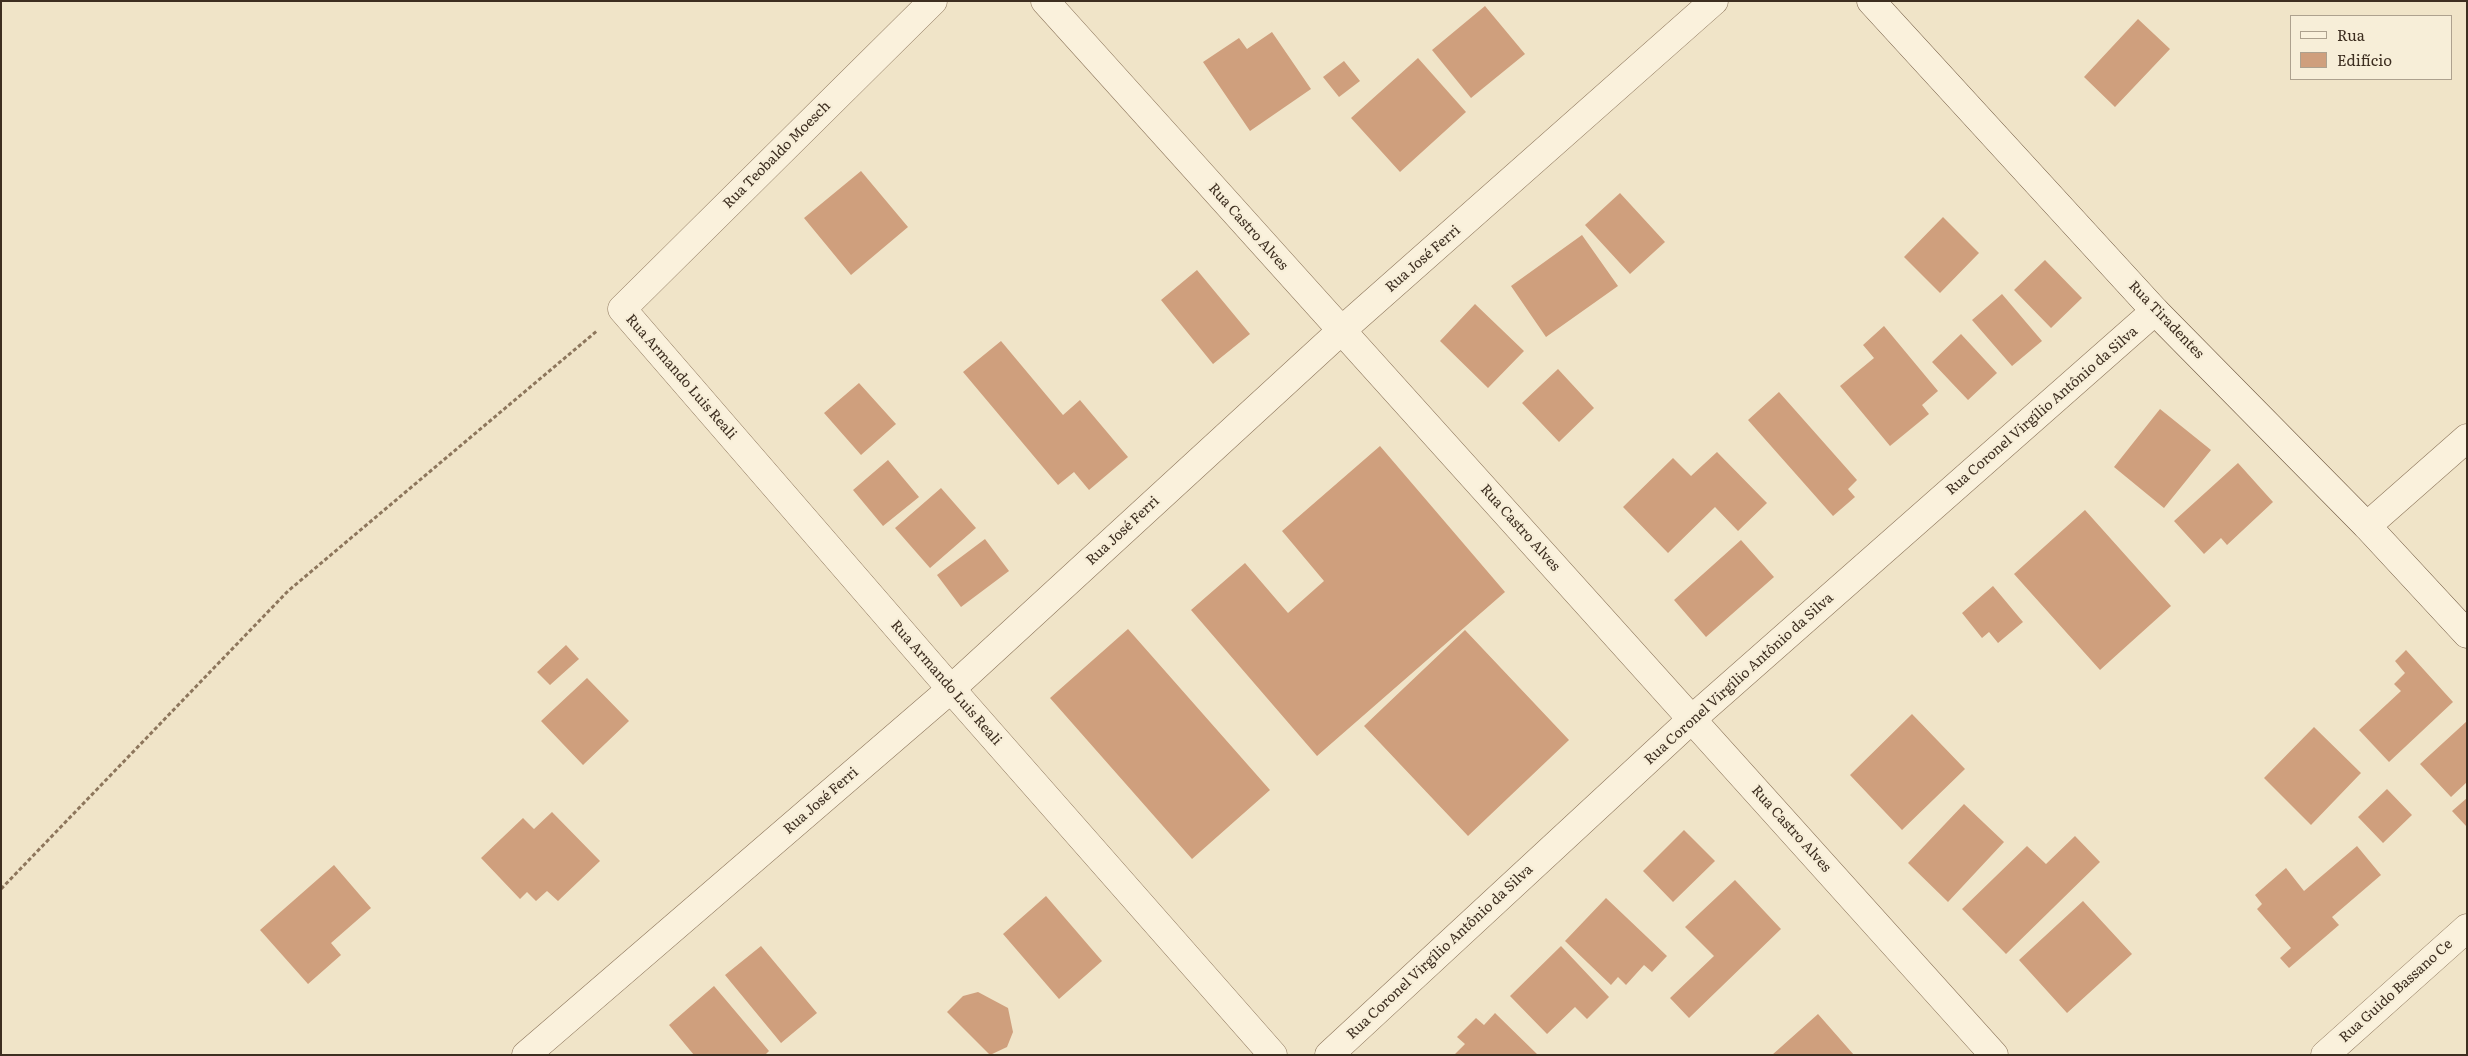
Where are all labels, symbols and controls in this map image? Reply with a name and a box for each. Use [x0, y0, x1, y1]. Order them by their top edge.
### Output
legend [2290, 15, 2453, 80]
text: Rua [2337, 23, 2365, 46]
text: Edifício [2337, 48, 2392, 71]
street label: Rua Teobaldo Moesch [720, 98, 834, 212]
street label: Rua Castro Alves [1205, 180, 1291, 274]
street label: Rua José Ferri [1382, 222, 1464, 296]
street label: Rua Tiradentes [2125, 278, 2207, 362]
street label: Rua Armando Luis Reali [622, 311, 740, 443]
street label: Rua Coronel Virgílio Antônio da Silva [1943, 323, 2141, 499]
street label: Rua Castro Alves [1477, 481, 1563, 575]
street label: Rua José Ferri [1083, 493, 1163, 569]
street label: Rua Coronel Virgílio Antônio da Silva [1641, 590, 1837, 768]
street label: Rua Armando Luis Reali [887, 617, 1005, 749]
street label: Rua José Ferri [780, 764, 862, 838]
street label: Rua Castro Alves [1748, 782, 1834, 876]
street label: Rua Coronel Virgílio Antônio da Silva [1343, 861, 1537, 1043]
street label: Rua Guido Bassano Ce [2336, 936, 2456, 1046]

